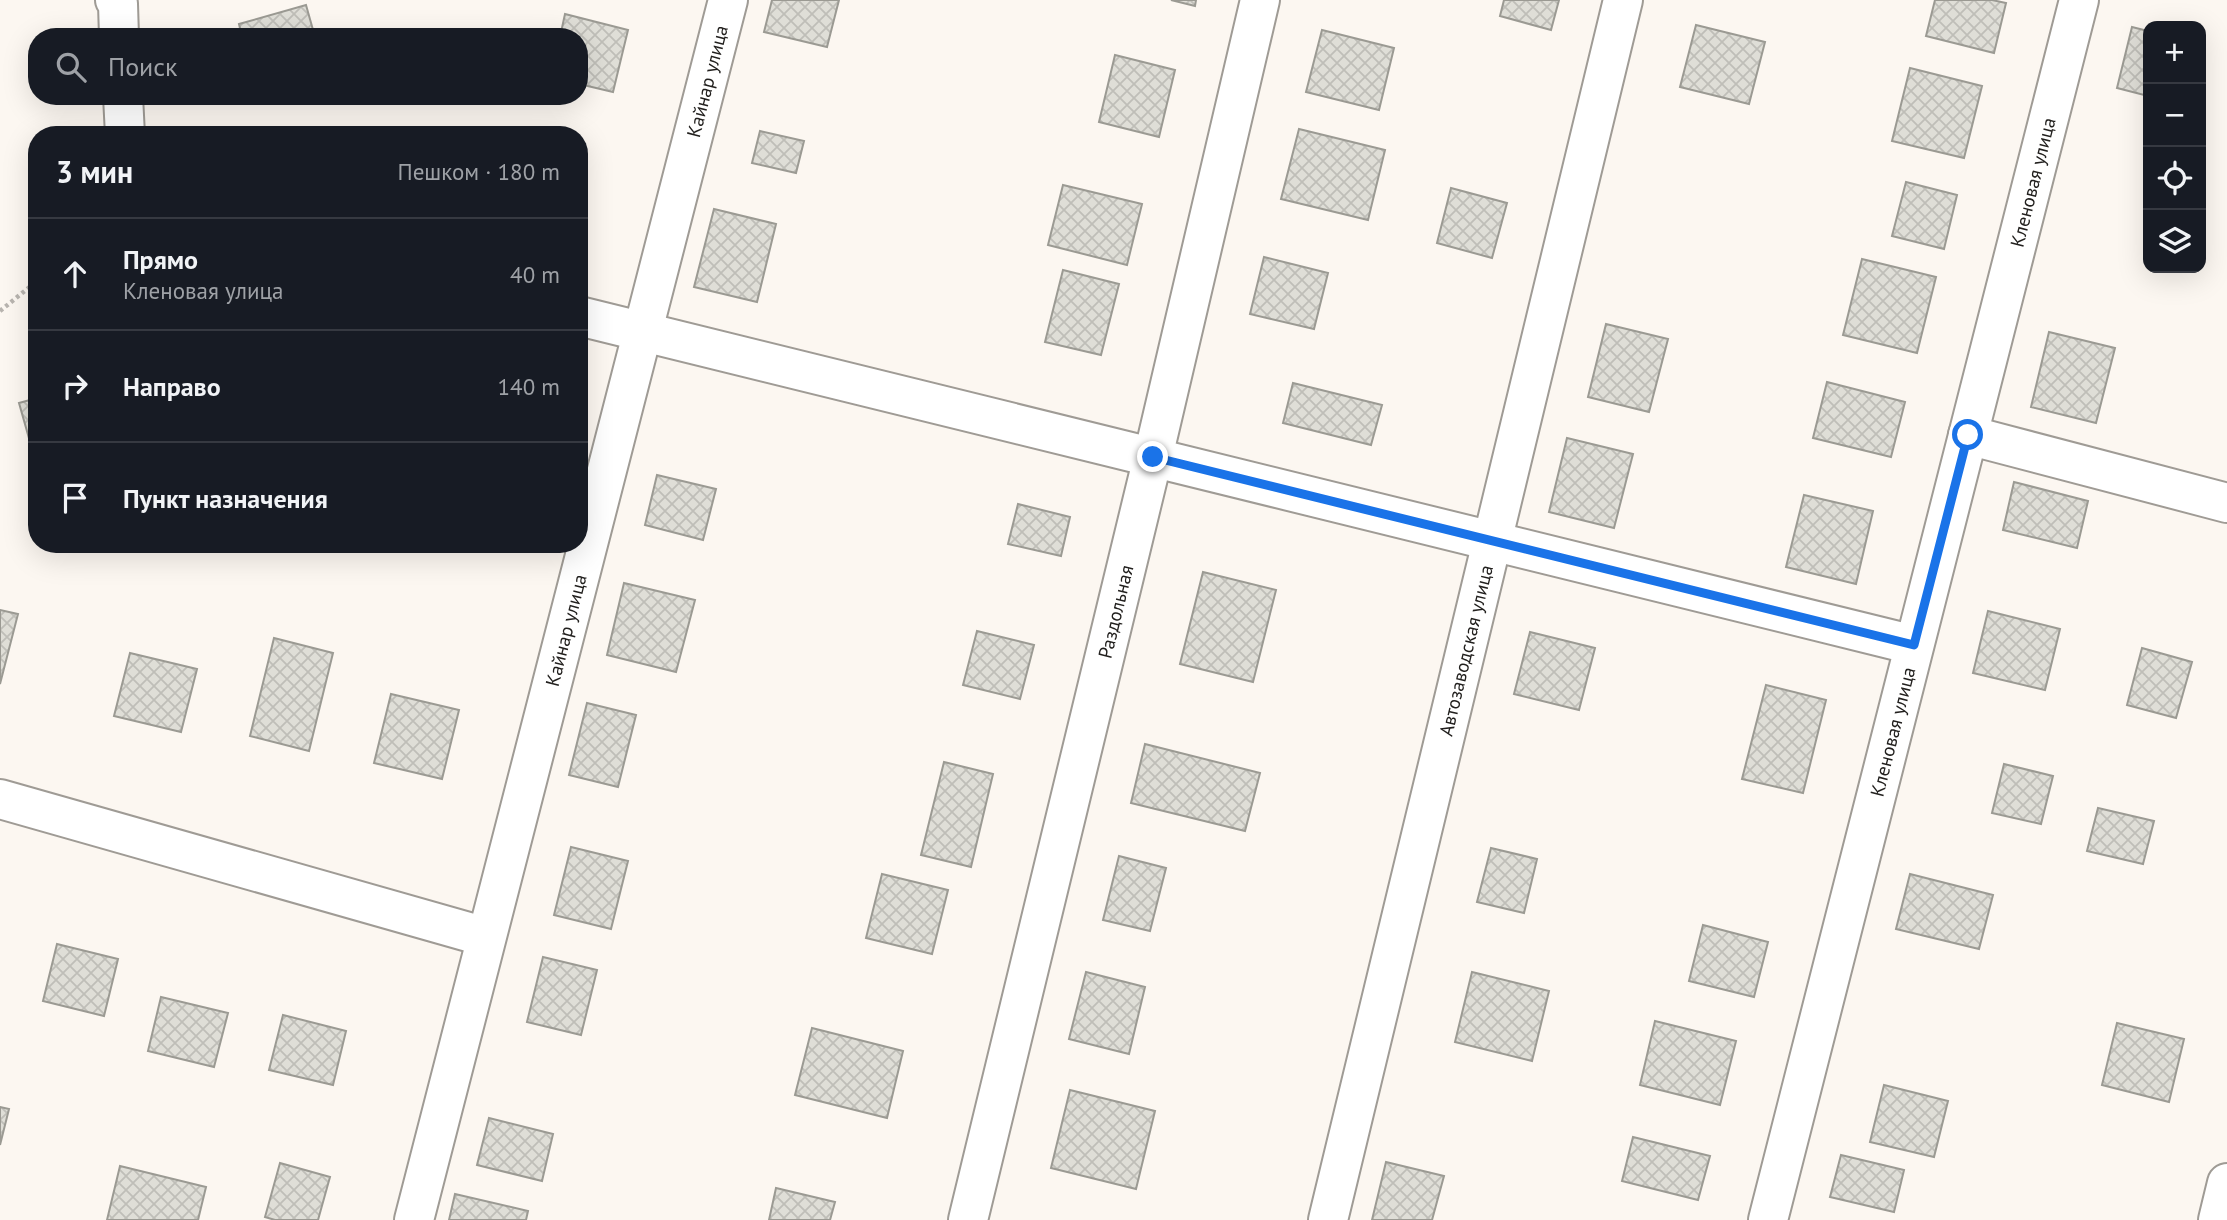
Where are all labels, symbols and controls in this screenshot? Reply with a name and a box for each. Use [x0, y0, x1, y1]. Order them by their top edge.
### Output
map controls [2143, 21, 2206, 273]
button: + [2143, 21, 2206, 84]
street label: Кайнар улица [681, 23, 733, 140]
search box [28, 28, 588, 105]
icon: search [52, 48, 90, 86]
text: Поиск [108, 50, 177, 83]
button: − [2143, 84, 2206, 147]
street label: Кленовая улица [2005, 115, 2061, 249]
button: locate [2143, 147, 2206, 210]
text: 3 мин [56, 152, 133, 191]
text: Пешком · 180 m [397, 157, 560, 186]
button: layers [2143, 210, 2206, 273]
text: Прямо [123, 243, 198, 276]
icon: ahead [56, 255, 94, 293]
text: 40 m [510, 260, 560, 289]
text: Кленовая улица [123, 276, 284, 305]
icon: right [56, 367, 94, 405]
text: Направо [123, 370, 221, 403]
text: 140 m [498, 372, 560, 401]
route start [1952, 419, 1983, 450]
route end [1137, 441, 1168, 472]
icon: arrive [56, 479, 94, 517]
text: Пункт назначения [123, 482, 328, 515]
street label: Раздольная [1093, 562, 1138, 661]
street label: Автозаводская улица [1433, 562, 1498, 738]
street label: Кайнар улица [540, 572, 592, 689]
street label: Кленовая улица [1864, 664, 1921, 799]

